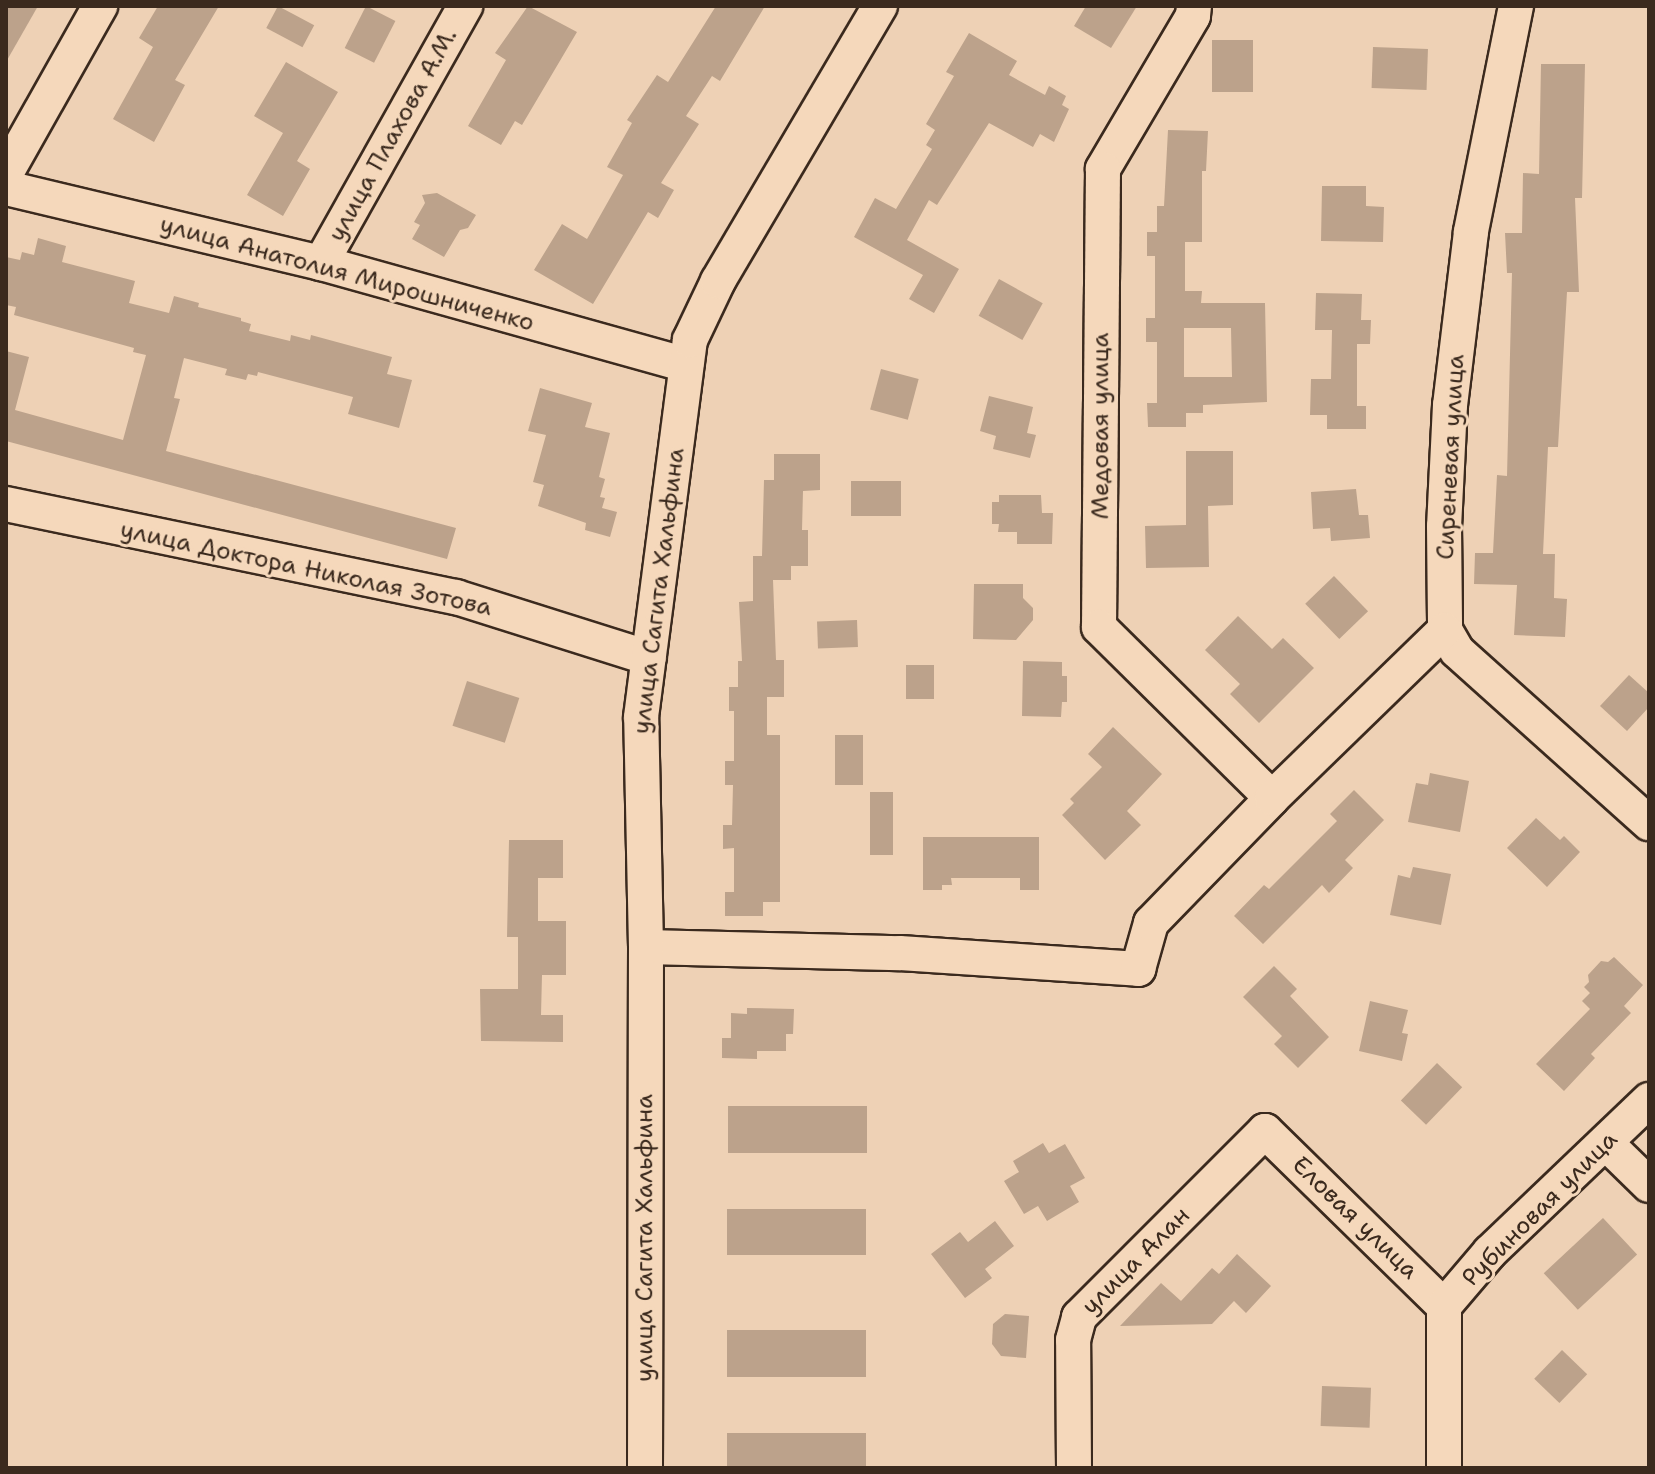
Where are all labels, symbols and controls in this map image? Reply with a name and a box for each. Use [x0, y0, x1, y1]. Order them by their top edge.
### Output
street label: улица Плахова А.М. [322, 23, 464, 247]
street label: улица Анатолия Мирошниченко [157, 210, 537, 338]
street label: Медовая улица [1087, 333, 1115, 519]
street label: Сиреневая улица [1431, 354, 1471, 560]
street label: улица Сагита Хальфина [627, 446, 691, 736]
street label: улица Доктора Николая Зотова [118, 516, 494, 622]
street label: улица Сагита Хальфина [631, 1094, 659, 1382]
street label: Рубиновая улица [1456, 1125, 1624, 1293]
street label: Еловая улица [1286, 1151, 1424, 1285]
street label: улица Алан [1076, 1201, 1196, 1321]

